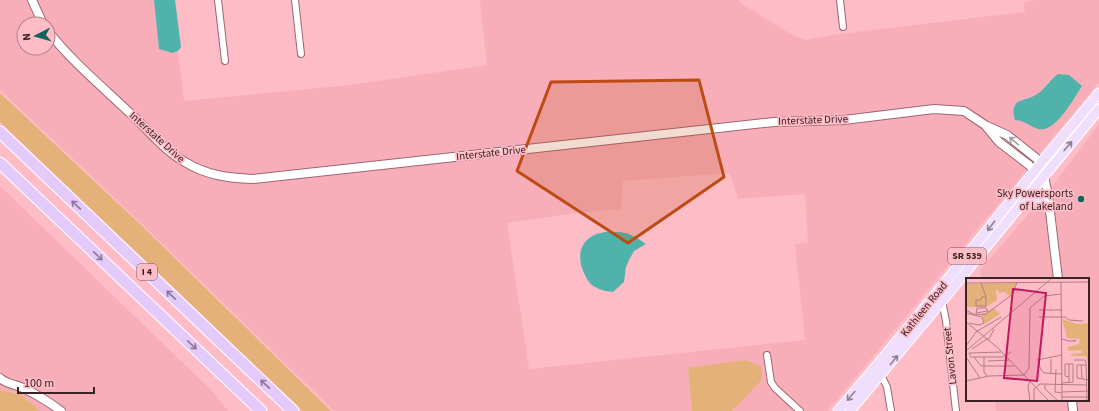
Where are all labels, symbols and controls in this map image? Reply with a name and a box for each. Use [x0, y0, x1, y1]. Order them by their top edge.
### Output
north arrow [16, 16, 56, 56]
text: N [19, 33, 34, 41]
street label: Interstate Drive [126, 108, 188, 166]
street label: Interstate Drive [778, 111, 849, 129]
one-way arrow [1009, 137, 1020, 145]
one-way arrow [1064, 141, 1073, 151]
street label: Interstate Drive [455, 142, 527, 164]
place label: Sky Powersports of Lakeland [997, 186, 1073, 214]
marker: Sky Powersports of Lakeland [1076, 194, 1086, 204]
one-way arrow [71, 201, 82, 210]
one-way arrow [987, 220, 996, 231]
road number: SR 539 [948, 248, 986, 264]
one-way arrow [92, 251, 103, 260]
road number: I 4 [137, 264, 157, 280]
street label: Kathleen Road [897, 278, 951, 340]
inset map [966, 278, 1089, 401]
one-way arrow [166, 290, 176, 300]
street label: Lavon Street [939, 326, 960, 385]
one-way arrow [187, 340, 197, 350]
one-way arrow [889, 355, 898, 365]
scale bar [18, 369, 94, 395]
text: 100 m [24, 375, 54, 392]
one-way arrow [260, 379, 270, 389]
one-way arrow [846, 391, 855, 401]

